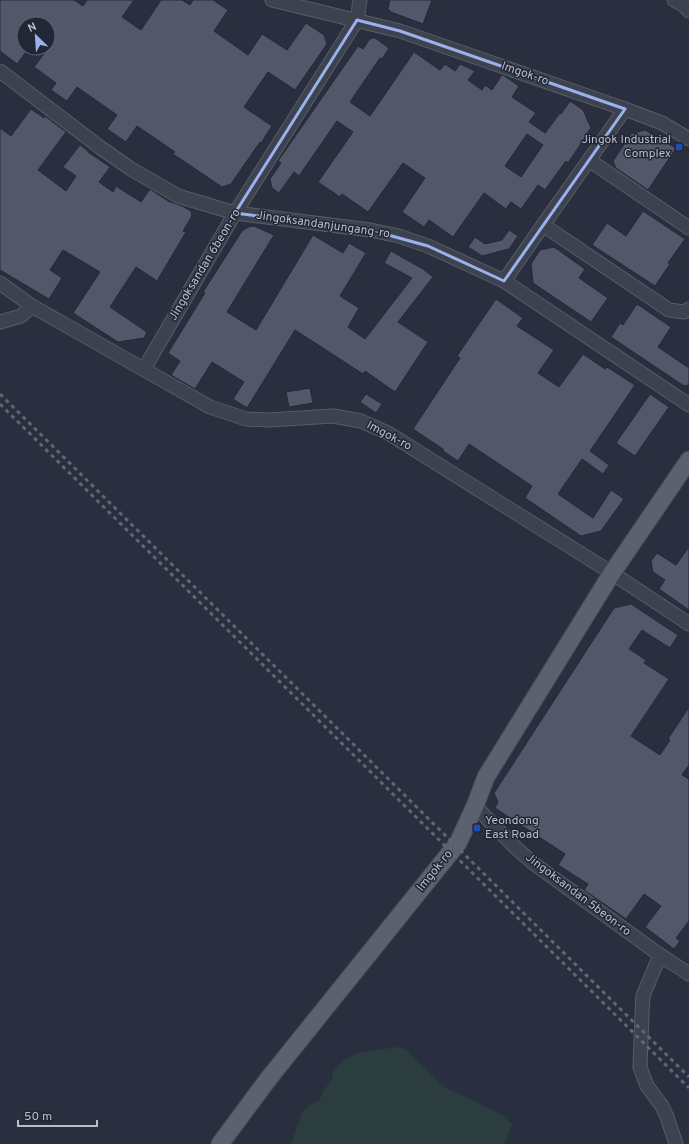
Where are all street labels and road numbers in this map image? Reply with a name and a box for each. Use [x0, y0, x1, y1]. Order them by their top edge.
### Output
street label: Imgok-ro [499, 58, 551, 90]
street label: Jingoksandan 6beon-ro [165, 206, 245, 324]
street label: Jingoksandanjungang-ro [255, 208, 391, 242]
street label: Imgok-ro [364, 417, 415, 455]
street label: Imgok-ro [413, 847, 457, 895]
street label: Jingoksandan 5beon-ro [522, 850, 634, 940]

